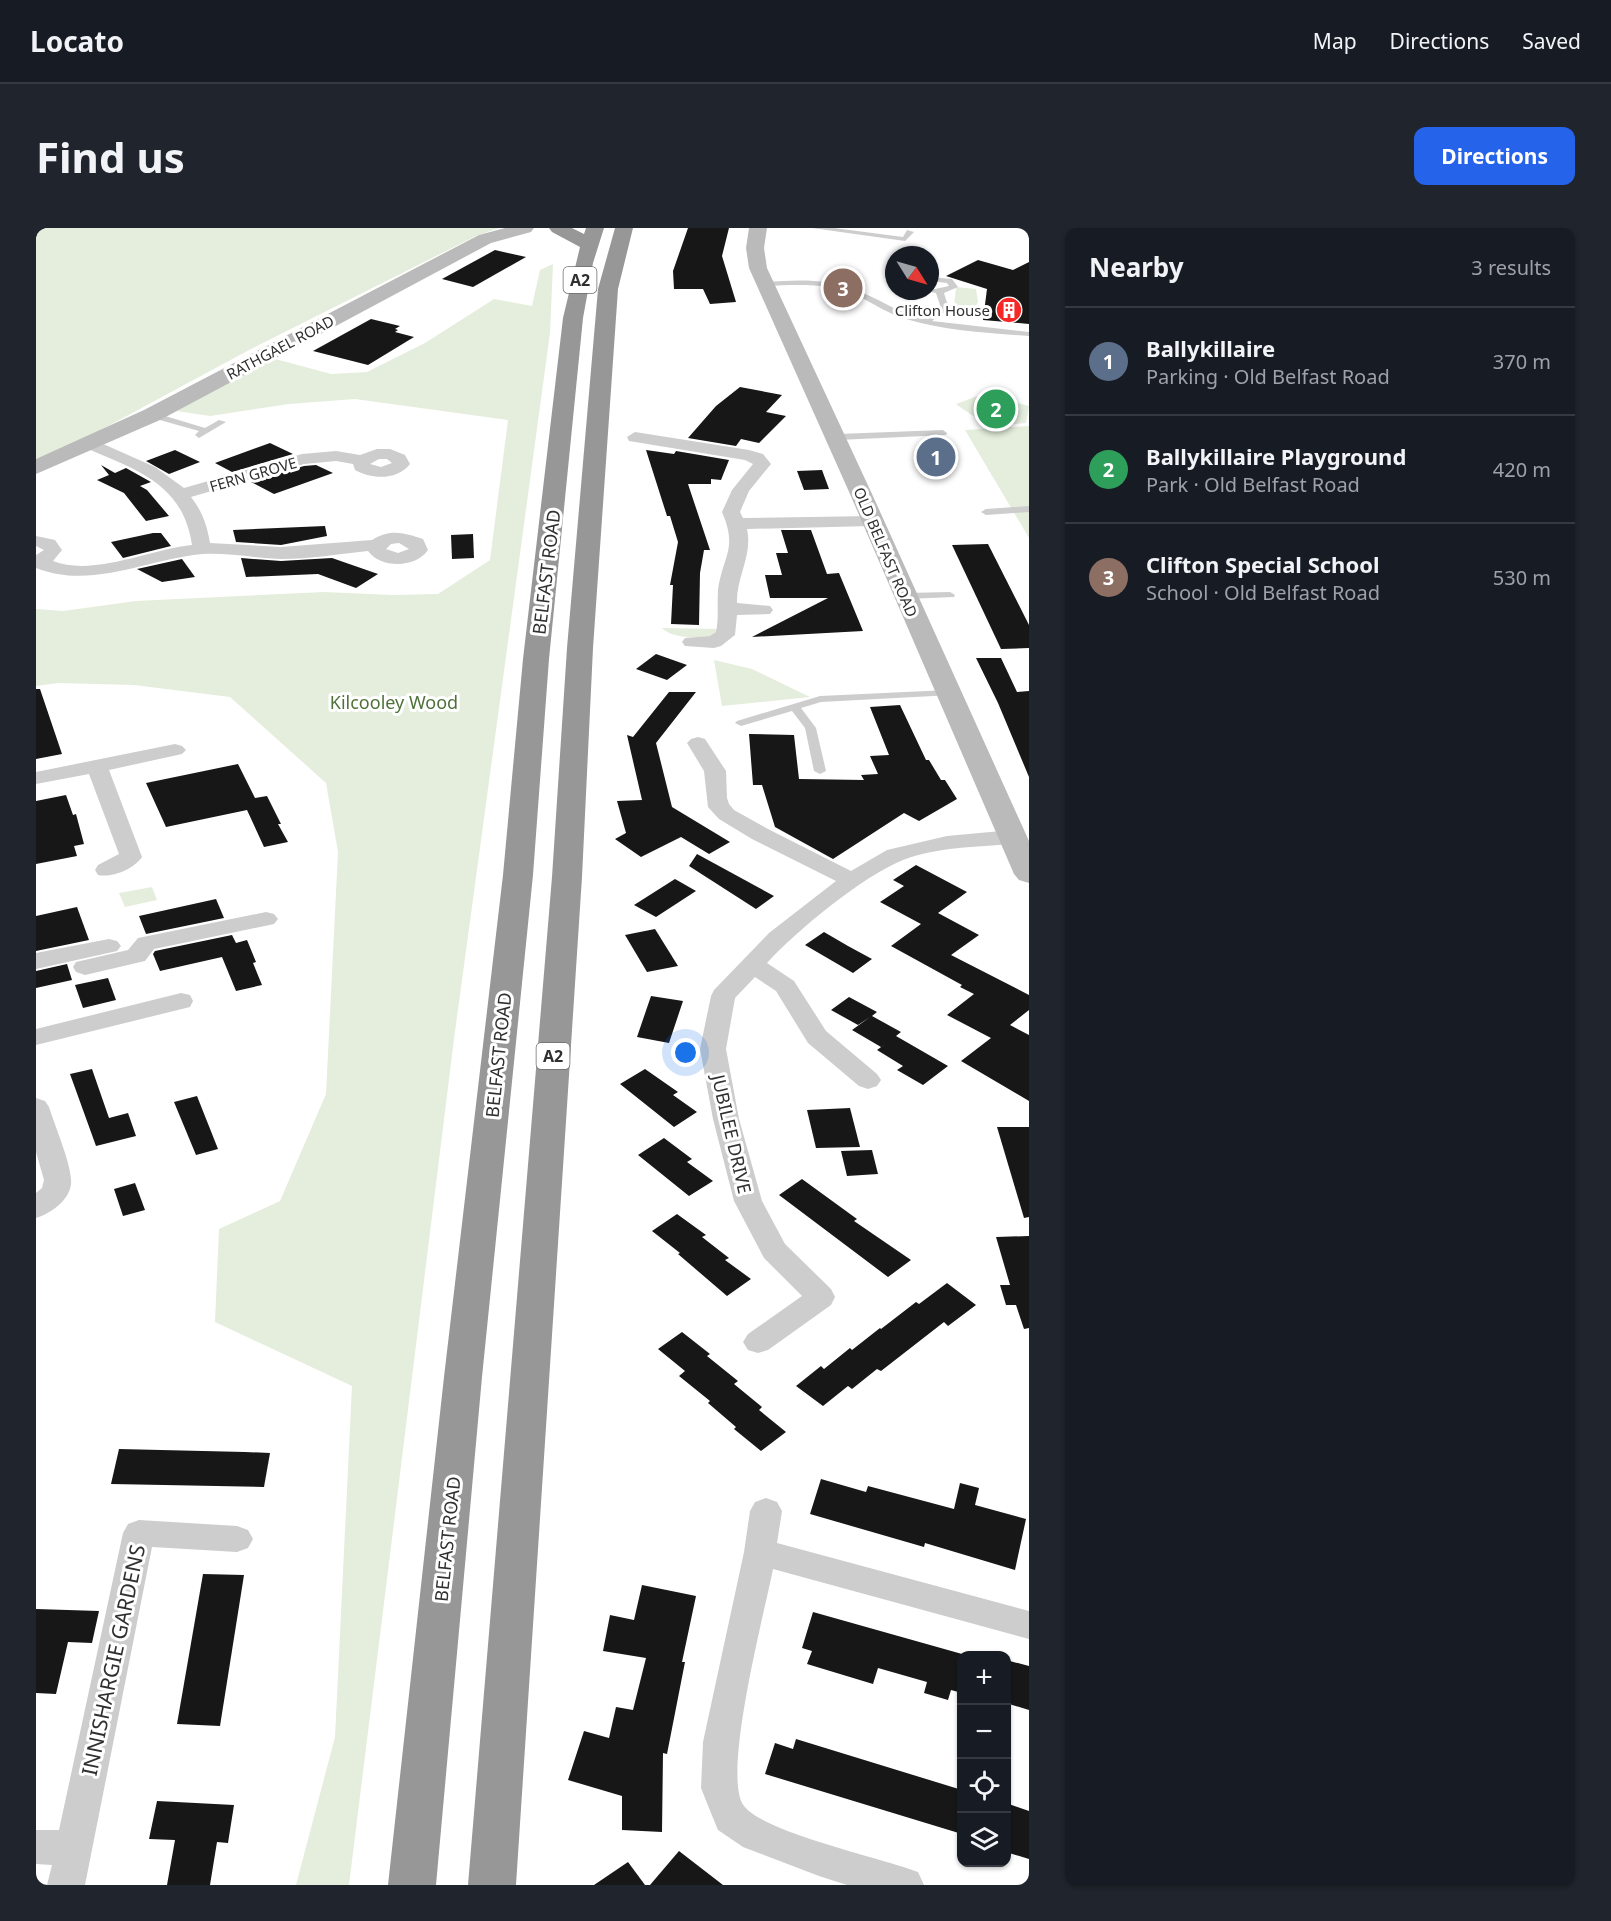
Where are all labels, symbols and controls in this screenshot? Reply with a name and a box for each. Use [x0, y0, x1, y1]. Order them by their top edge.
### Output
text: Locato [30, 22, 124, 60]
text: Map [1313, 27, 1357, 55]
text: Directions [1390, 27, 1489, 55]
text: Saved [1522, 27, 1581, 55]
button: Directions [1414, 127, 1575, 185]
text: Find us [36, 128, 185, 185]
north arrow [885, 246, 939, 300]
text: Nearby [1089, 249, 1184, 285]
text: 3 results [1471, 254, 1551, 281]
pin: 3 [824, 266, 862, 310]
road number: A2 [564, 267, 596, 293]
building icon: Clifton House [994, 295, 1024, 325]
place label: Clifton House [895, 300, 990, 320]
street label: RATHGAEL ROAD [223, 310, 337, 384]
text: Ballykillaire [1146, 333, 1275, 363]
text: 1 [1103, 348, 1114, 375]
text: 370 m [1493, 348, 1551, 375]
text: Parking · Old Belfast Road [1146, 363, 1390, 390]
pin: 2 [976, 386, 1016, 432]
pin: 1 [916, 434, 956, 480]
text: Ballykillaire Playground [1146, 441, 1406, 471]
street label: FERN GROVE [207, 452, 299, 496]
text: 2 [1103, 456, 1114, 483]
text: 420 m [1493, 456, 1551, 483]
text: Park · Old Belfast Road [1146, 471, 1360, 498]
street label: OLD BELFAST ROAD [850, 484, 922, 620]
street label: BELFAST ROAD [526, 508, 566, 636]
text: Clifton Special School [1146, 549, 1379, 579]
text: 3 [1103, 564, 1114, 591]
text: 530 m [1493, 564, 1551, 591]
text: School · Old Belfast Road [1146, 579, 1380, 606]
park label: Kilcooley Wood [330, 690, 458, 714]
street label: BELFAST ROAD [479, 991, 517, 1119]
your location [671, 1038, 700, 1067]
road number: A2 [536, 1043, 570, 1069]
street label: JUBILEE DRIVE [706, 1070, 757, 1196]
street label: BELFAST ROAD [428, 1475, 466, 1603]
street label: INNISHARGIE GARDENS [75, 1542, 151, 1778]
map controls [957, 1651, 1011, 1867]
button: + [957, 1651, 1011, 1705]
button: − [957, 1705, 1011, 1759]
button: locate [957, 1759, 1011, 1813]
button: layers [957, 1813, 1011, 1867]

